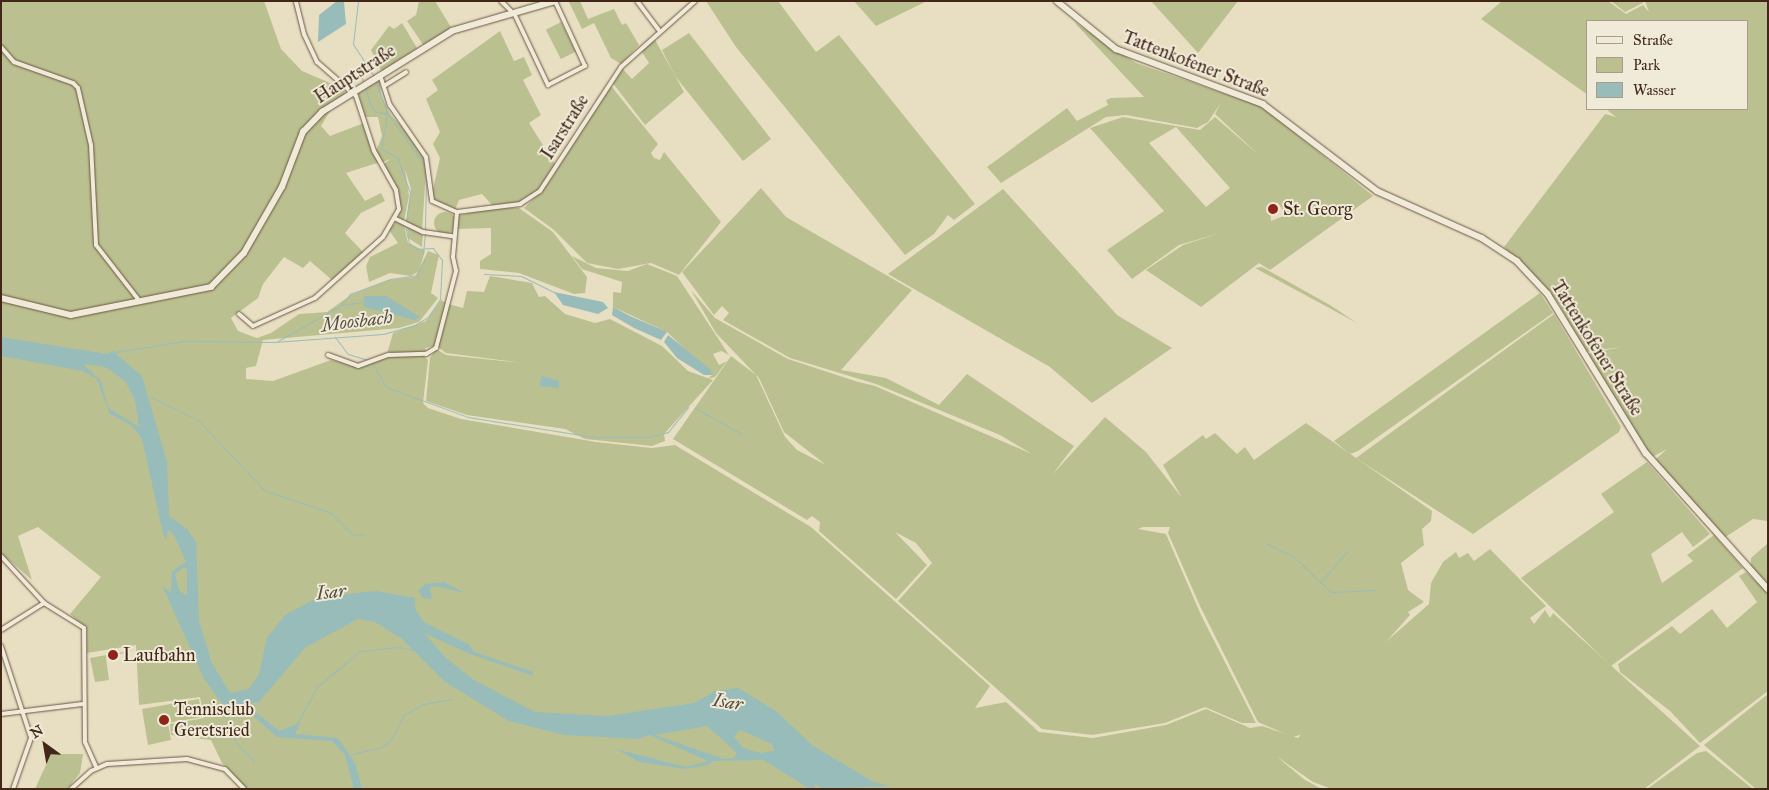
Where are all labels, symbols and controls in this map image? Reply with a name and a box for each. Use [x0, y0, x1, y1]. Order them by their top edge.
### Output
legend [1586, 20, 1749, 110]
street label: Tattenkofener Straße [1120, 26, 1272, 102]
text: Straße [1633, 31, 1673, 49]
street label: Hauptstraße [310, 40, 400, 108]
text: Park [1633, 56, 1660, 74]
text: Wasser [1633, 81, 1676, 99]
street label: Isarstraße [537, 91, 593, 163]
place label: St. Georg [1283, 198, 1352, 220]
marker: St. Georg [1267, 203, 1279, 215]
street label: Tattenkofener Straße [1547, 276, 1647, 420]
water label: Moosbach [320, 305, 394, 337]
water label: Isar [315, 579, 347, 605]
place label: Laufbahn [123, 644, 196, 666]
marker: Laufbahn [107, 649, 119, 661]
water label: Isar [711, 688, 745, 716]
place label: Tennisclub Geretsried [174, 699, 254, 742]
marker: Tennisclub Geretsried [158, 714, 170, 726]
north arrow [20, 720, 70, 770]
text: N [27, 722, 46, 742]

